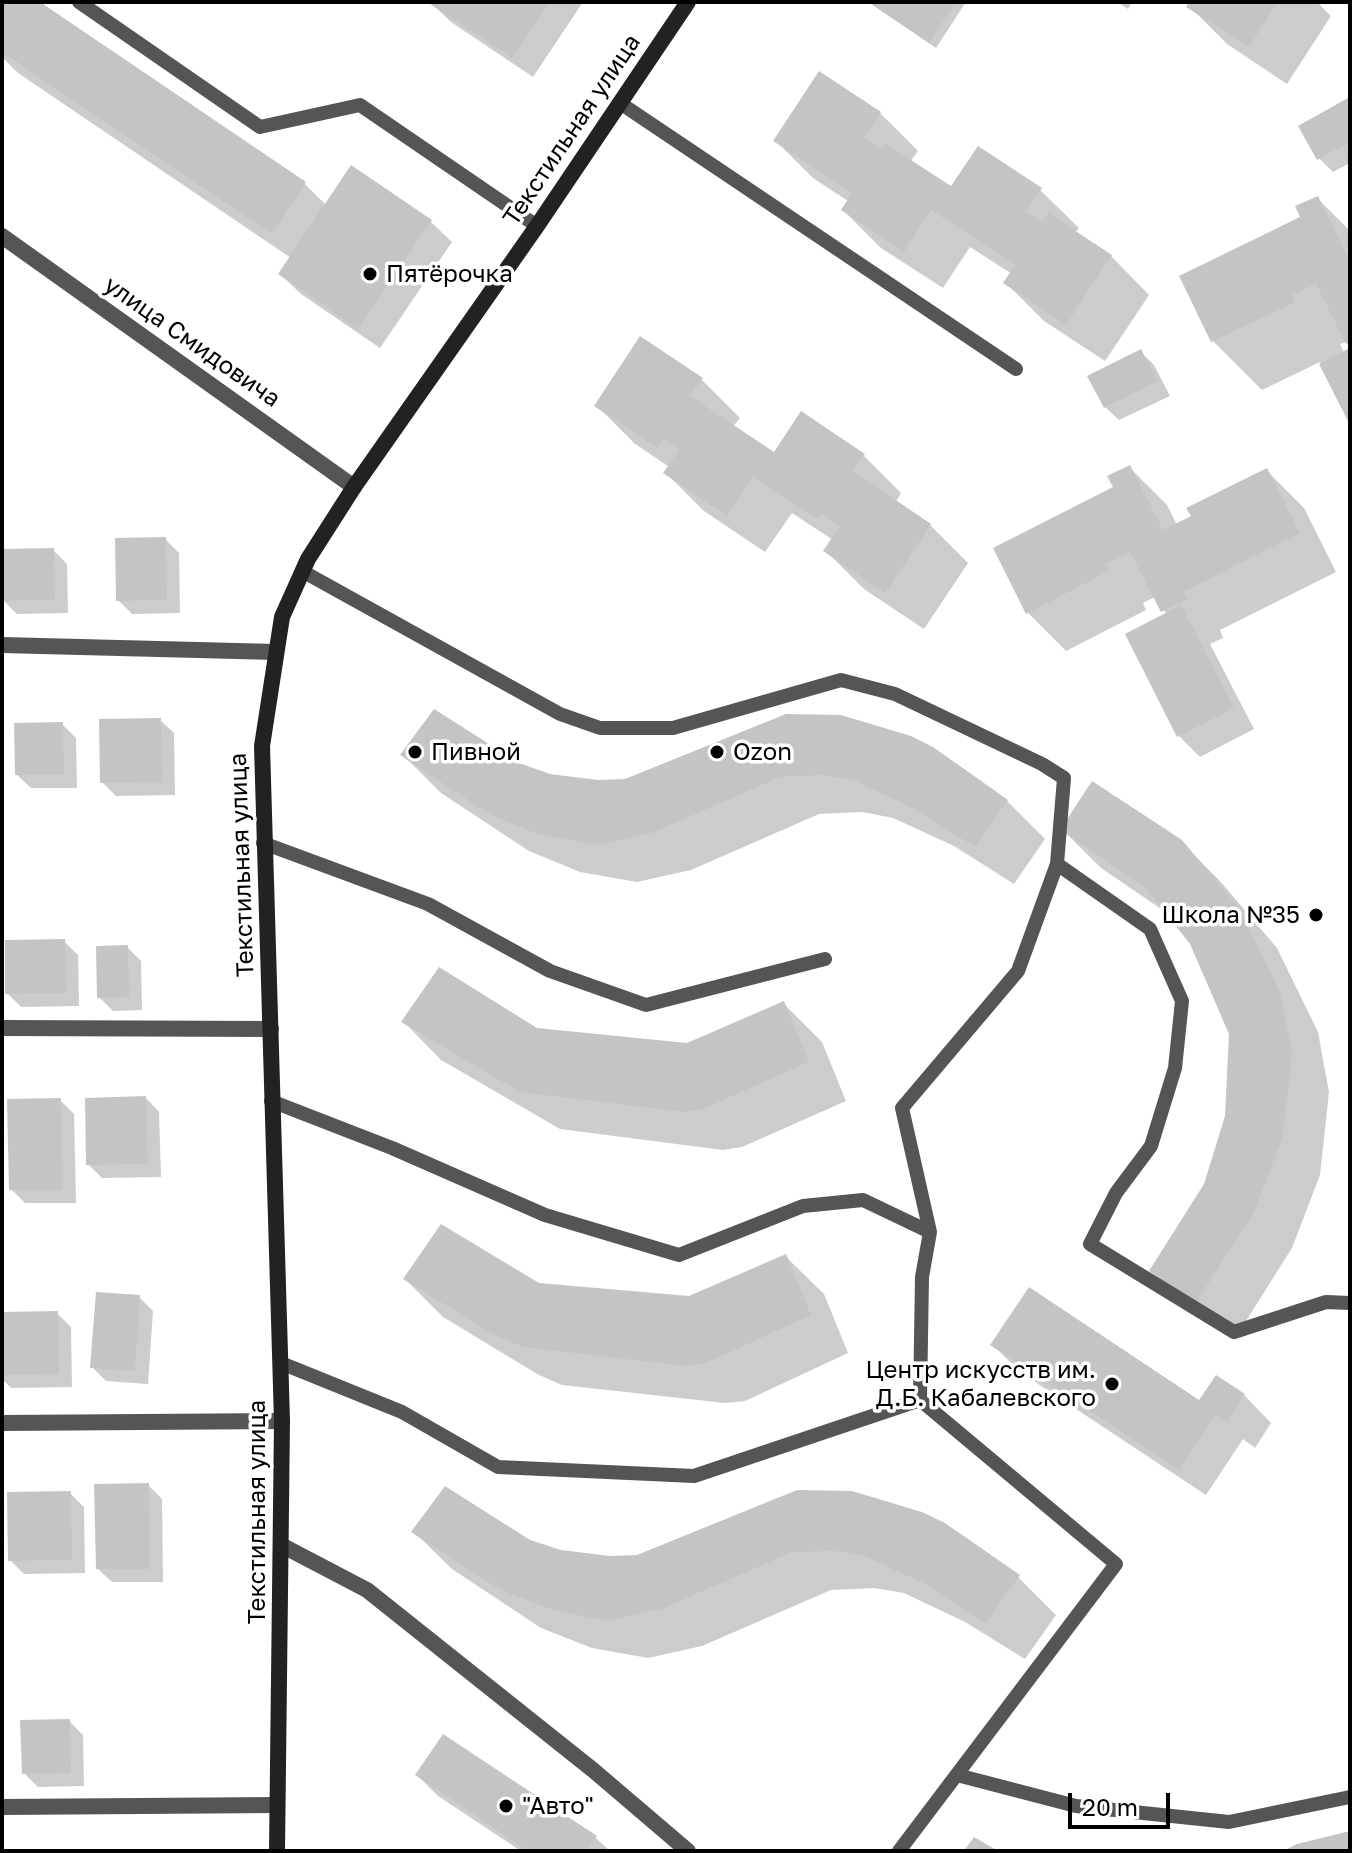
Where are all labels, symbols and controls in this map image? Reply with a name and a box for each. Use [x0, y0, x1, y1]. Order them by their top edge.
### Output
street label: Текстильная улица [497, 29, 647, 231]
place label: Пятёрочка [386, 260, 513, 288]
marker: Пятёрочка [361, 265, 379, 283]
street label: улица Смидовича [98, 270, 286, 414]
place label: Пивной [431, 738, 521, 766]
place label: Ozon [733, 738, 792, 766]
marker: Пивной [406, 743, 424, 761]
marker: Ozon [708, 743, 726, 761]
street label: Текстильная улица [224, 752, 260, 978]
place label: Школа №35 [1161, 901, 1300, 929]
marker: Школа №35 [1307, 906, 1325, 924]
place label: Центр искусств им. Д.Б. Кабалевского [865, 1356, 1096, 1412]
marker: Центр искусств им. Д.Б. Кабалевского [1103, 1375, 1121, 1393]
street label: Текстильная улица [243, 1400, 271, 1624]
scale bar [1072, 1777, 1174, 1827]
place label: "Авто" [522, 1792, 594, 1820]
text: 20 m [1082, 1792, 1138, 1821]
marker: "Авто" [497, 1797, 515, 1815]

